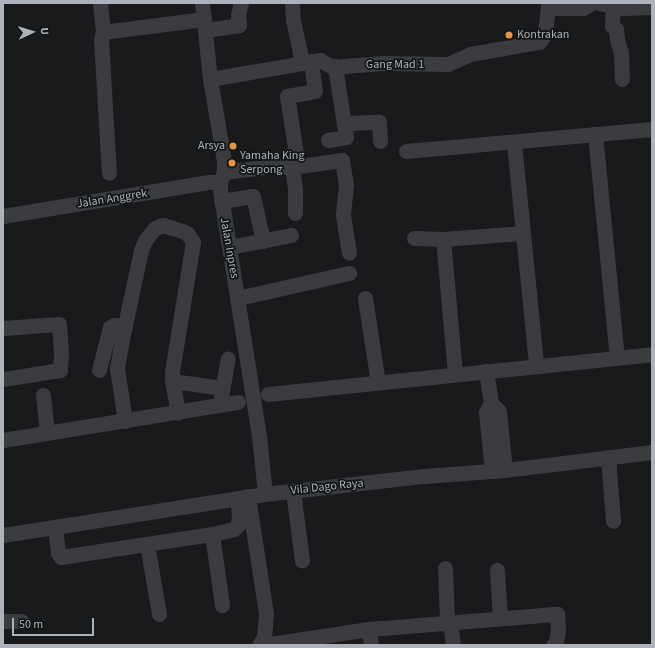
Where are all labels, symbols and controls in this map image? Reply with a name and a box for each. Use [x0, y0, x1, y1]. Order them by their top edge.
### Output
north arrow [12, 12, 52, 52]
text: U [37, 27, 52, 35]
place label: Kontrakan [517, 28, 569, 42]
marker: Kontrakan [504, 30, 514, 40]
street label: Gang Mad 1 [366, 58, 424, 72]
place label: Arsya [198, 139, 225, 153]
marker: Arsya [228, 141, 238, 151]
place label: Yamaha King Serpong [240, 149, 304, 177]
marker: Yamaha King Serpong [227, 158, 237, 168]
street label: Jalan Anggrek [76, 186, 148, 212]
street label: Jalan Inpres [217, 217, 241, 279]
street label: Vila Dago Raya [290, 476, 364, 498]
scale bar [14, 610, 96, 636]
text: 50 m [19, 616, 43, 633]

